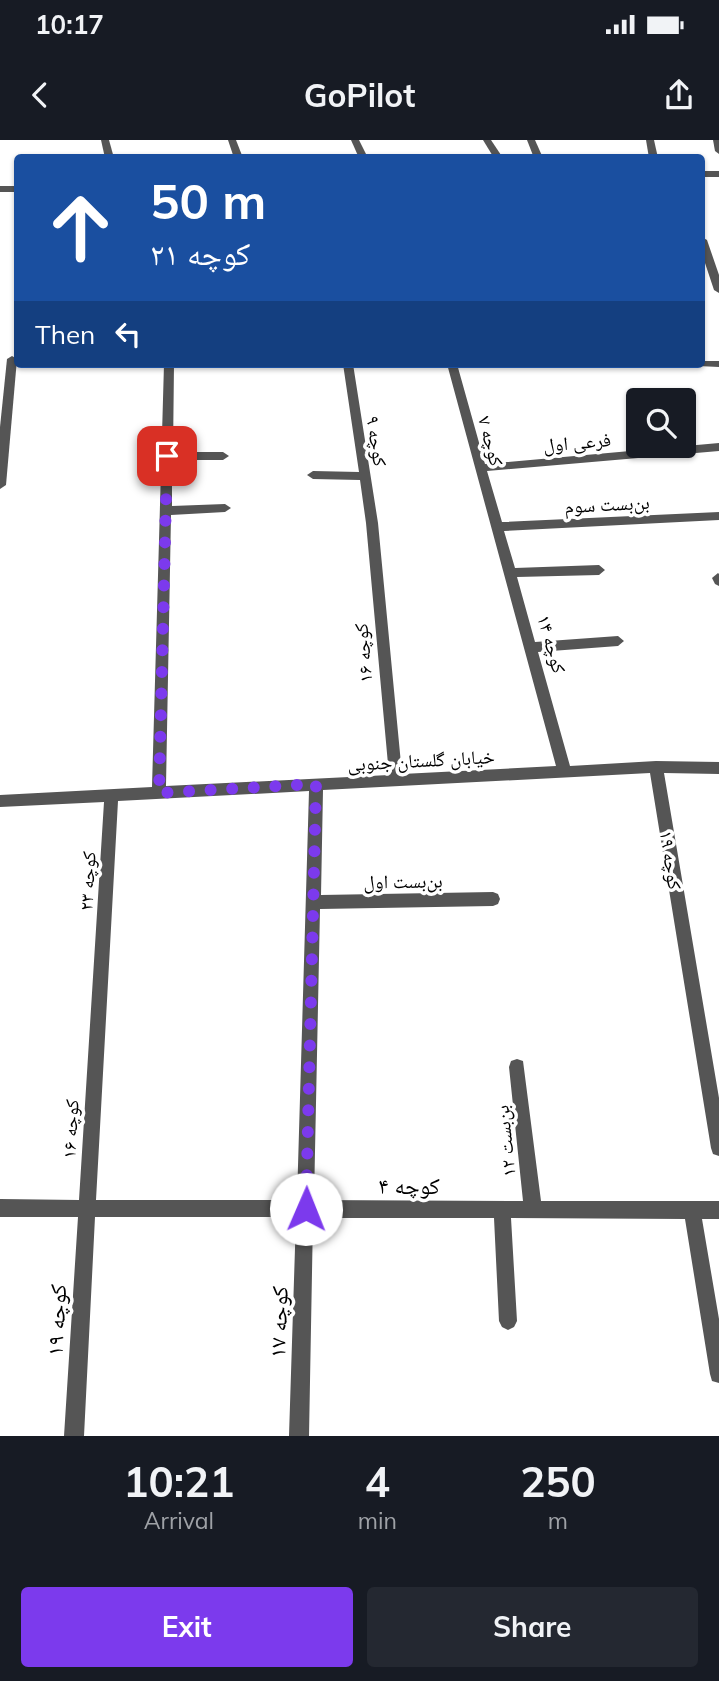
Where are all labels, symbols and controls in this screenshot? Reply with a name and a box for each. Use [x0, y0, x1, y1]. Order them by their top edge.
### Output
text: 10:17 [35, 8, 104, 41]
text: GoPilot [304, 75, 415, 115]
icon: back [21, 76, 59, 114]
icon: share [660, 76, 698, 114]
text: 50 m [150, 170, 266, 231]
icon: ahead [35, 182, 126, 273]
text: کوچه ۲۱ [150, 233, 250, 273]
icon: left [109, 315, 147, 353]
text: Then [35, 318, 95, 351]
map controls [626, 388, 696, 458]
button: search [626, 388, 696, 458]
street label: کوچه ۷ [473, 413, 509, 469]
street label: کوچه ۹ [361, 414, 393, 468]
pin [137, 426, 197, 486]
street label: فرعی اول [542, 427, 612, 457]
icon: arrive [148, 437, 186, 475]
street label: بن‌بست سوم [564, 490, 650, 520]
street label: کوچه ۱۴ [532, 612, 572, 676]
street label: کوچه ۱۶ [348, 622, 378, 684]
street label: خیابان گلستان جنوبی [347, 744, 495, 776]
street label: کوچه ۱۹ [654, 829, 688, 891]
street label: کوچه ۲۳ [73, 851, 101, 911]
street label: بن‌بست اول [363, 868, 443, 894]
street label: کوچه ۱۶ [56, 1099, 84, 1159]
street label: بن‌بست ۱۲ [489, 1104, 521, 1178]
street label: کوچه ۴ [378, 1171, 440, 1200]
position arrow [269, 1172, 343, 1246]
street label: کوچه ۱۹ [40, 1283, 72, 1357]
street label: کوچه ۱۷ [262, 1285, 294, 1358]
text: 10:21 [123, 1455, 234, 1508]
text: 4 [365, 1455, 390, 1508]
text: 250 [520, 1455, 596, 1508]
text: Arrival [144, 1506, 214, 1535]
text: min [358, 1506, 397, 1535]
text: m [548, 1506, 568, 1535]
button: Exit [21, 1587, 353, 1667]
button: Share [367, 1587, 698, 1667]

